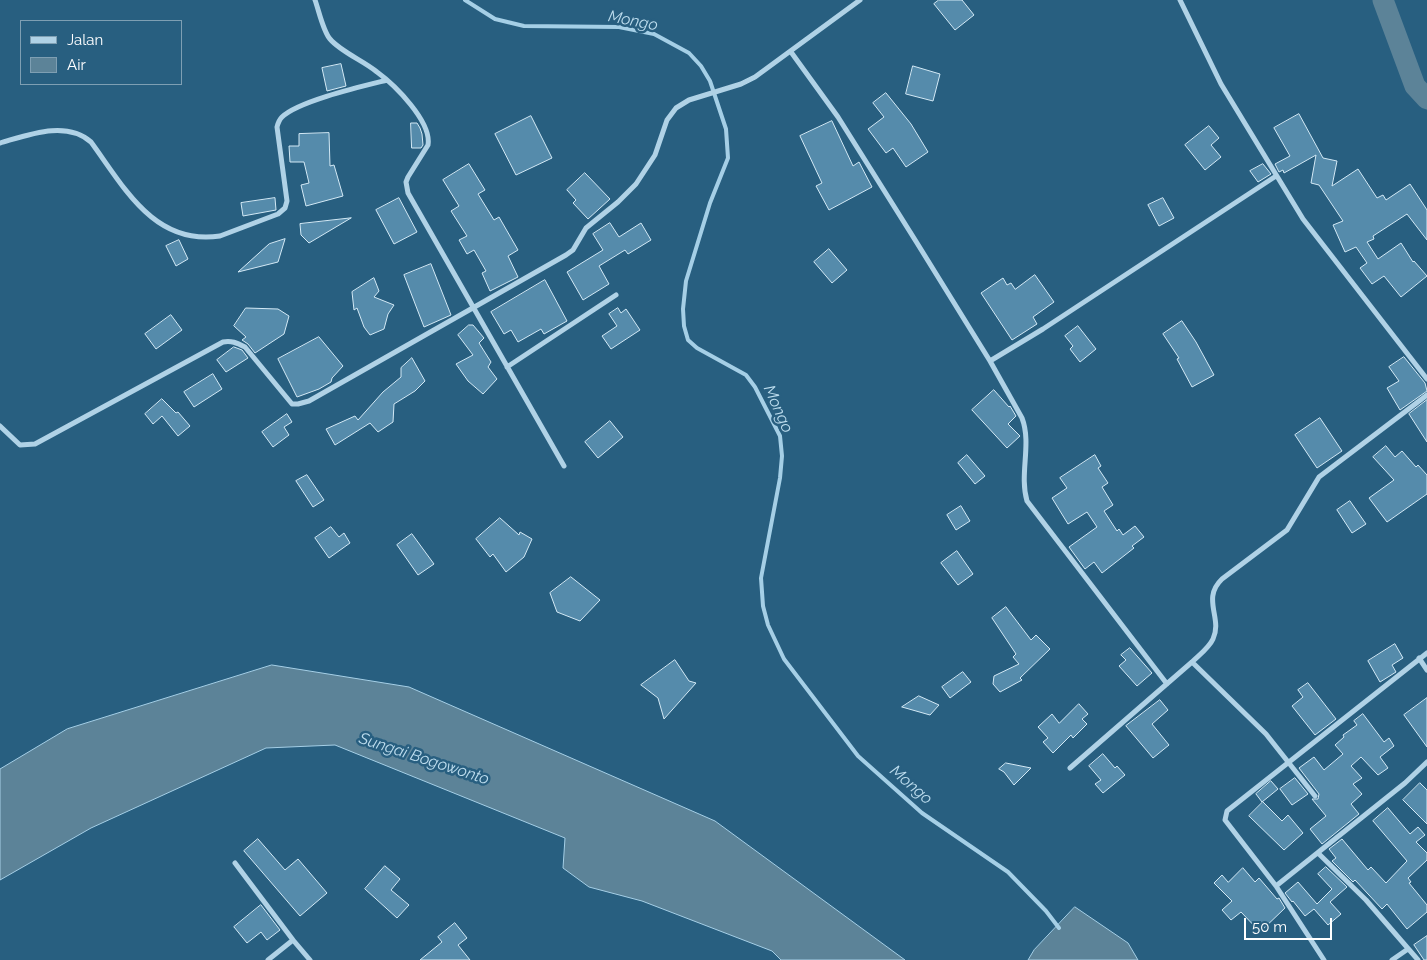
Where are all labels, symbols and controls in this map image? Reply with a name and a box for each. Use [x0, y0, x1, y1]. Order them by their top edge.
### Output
water label: Mongo [607, 7, 659, 35]
legend [20, 20, 182, 85]
text: Jalan [67, 31, 103, 49]
text: Air [67, 56, 86, 74]
water label: Mongo [759, 382, 797, 436]
water label: Sungai Bogowonto [357, 729, 491, 789]
water label: Mongo [886, 761, 936, 809]
scale bar [1247, 908, 1334, 940]
text: 50 m [1252, 918, 1287, 936]

